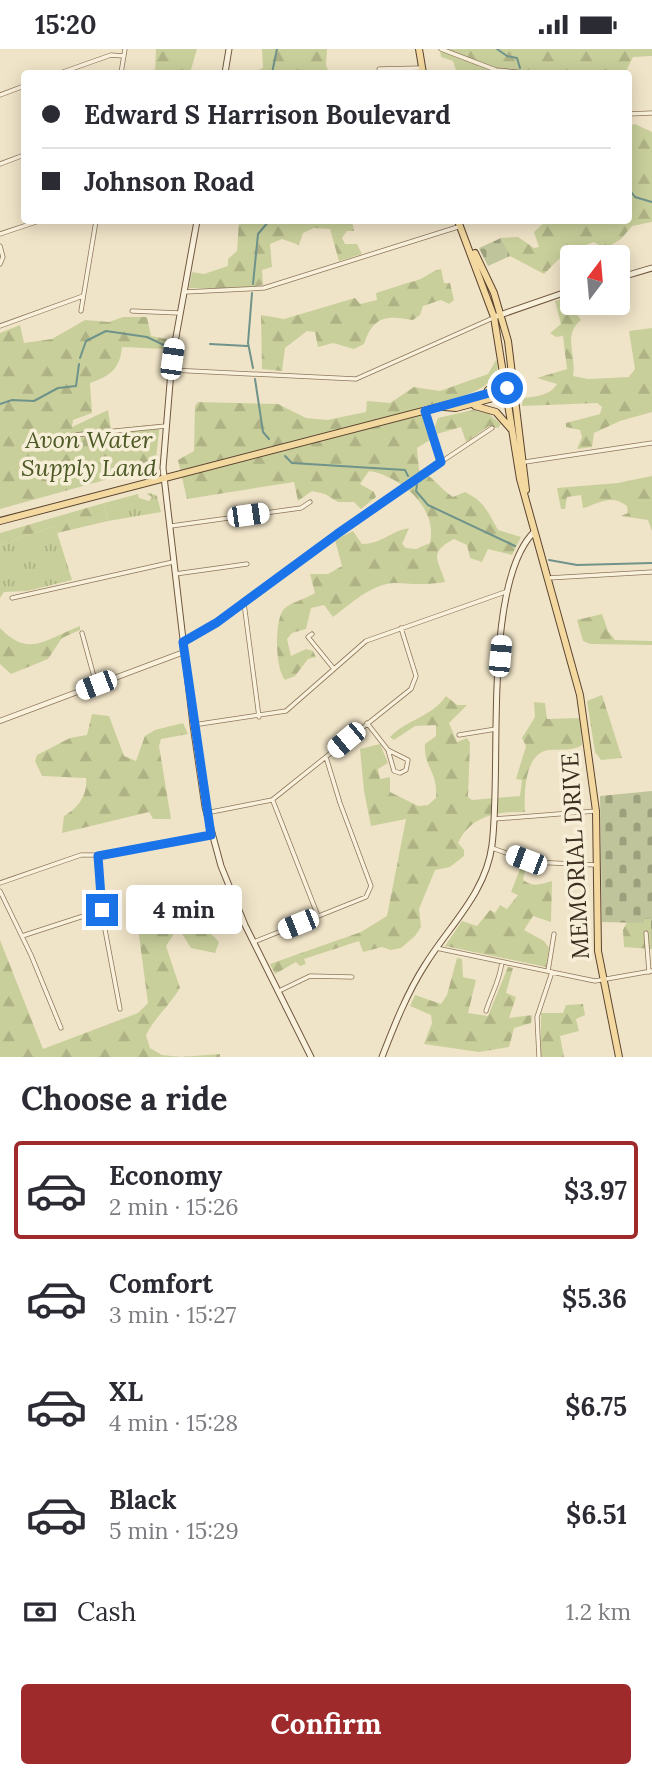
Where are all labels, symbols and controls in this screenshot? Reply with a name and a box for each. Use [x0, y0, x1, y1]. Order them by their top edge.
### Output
text: 15:20 [35, 8, 97, 41]
text: Edward S Harrison Boulevard [84, 98, 451, 131]
text: Johnson Road [84, 165, 254, 198]
north arrow [560, 245, 630, 315]
map controls [560, 245, 630, 315]
car [159, 337, 186, 381]
route start [491, 372, 523, 404]
park label: Avon Water Supply Land [21, 424, 158, 483]
car [226, 502, 271, 528]
car [488, 634, 513, 678]
car [73, 668, 120, 702]
car [324, 718, 369, 762]
street label: MEMORIAL DRIVE [554, 752, 596, 960]
car [503, 843, 550, 877]
callout: 4 min [126, 885, 242, 935]
route end [86, 894, 118, 926]
text: 4 min [153, 895, 215, 924]
car [275, 906, 322, 942]
text: Choose a ride [21, 1078, 228, 1119]
icon: car [25, 1159, 88, 1222]
text: Economy [109, 1159, 222, 1192]
text: $3.97 [564, 1174, 627, 1207]
text: 2 min · 15:26 [109, 1192, 239, 1221]
icon: car [25, 1267, 88, 1330]
text: Comfort [109, 1267, 213, 1300]
text: $5.36 [562, 1282, 627, 1315]
text: 3 min · 15:27 [109, 1300, 236, 1329]
icon: car [25, 1375, 88, 1438]
text: XL [109, 1375, 143, 1408]
text: $6.75 [565, 1390, 627, 1423]
text: 4 min · 15:28 [109, 1408, 238, 1437]
icon: car [25, 1483, 88, 1546]
text: Black [109, 1483, 177, 1516]
text: $6.51 [566, 1498, 627, 1531]
text: 5 min · 15:29 [109, 1516, 239, 1545]
icon: cash [21, 1593, 59, 1631]
text: Cash [77, 1595, 136, 1628]
text: 1.2 km [566, 1597, 631, 1626]
button: Confirm [21, 1684, 631, 1764]

